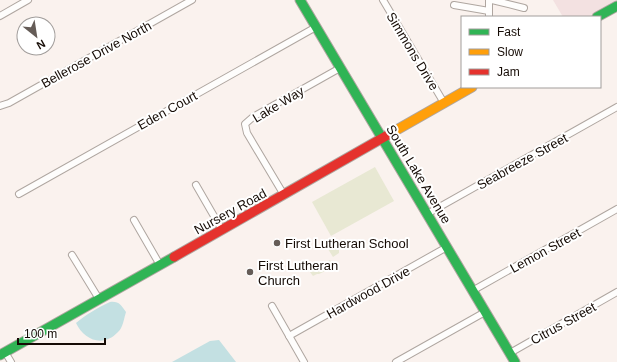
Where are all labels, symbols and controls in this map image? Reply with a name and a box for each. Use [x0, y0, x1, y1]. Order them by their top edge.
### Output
street label: Simmons Drive [383, 10, 442, 93]
north arrow [16, 16, 56, 56]
legend [461, 16, 601, 88]
street label: Bellerose Drive North [38, 17, 154, 91]
text: Fast [497, 25, 521, 39]
text: Slow [497, 45, 523, 59]
text: Jam [497, 65, 520, 79]
street label: Lake Way [250, 83, 307, 126]
street label: Eden Court [135, 88, 200, 133]
street label: South Lake Avenue [383, 122, 454, 226]
street label: Seabreeze Street [474, 130, 570, 193]
street label: Nursery Road [192, 185, 269, 237]
street label: Lemon Street [507, 225, 583, 276]
place label: First Lutheran School [285, 236, 409, 251]
marker: First Lutheran School [272, 238, 282, 248]
place label: First Lutheran Church [258, 258, 338, 288]
street label: Hardwood Drive [324, 263, 413, 322]
marker: First Lutheran Church [245, 267, 255, 277]
street label: Citrus Street [528, 299, 599, 348]
scale bar [18, 320, 105, 346]
text: 100 m [24, 327, 57, 341]

